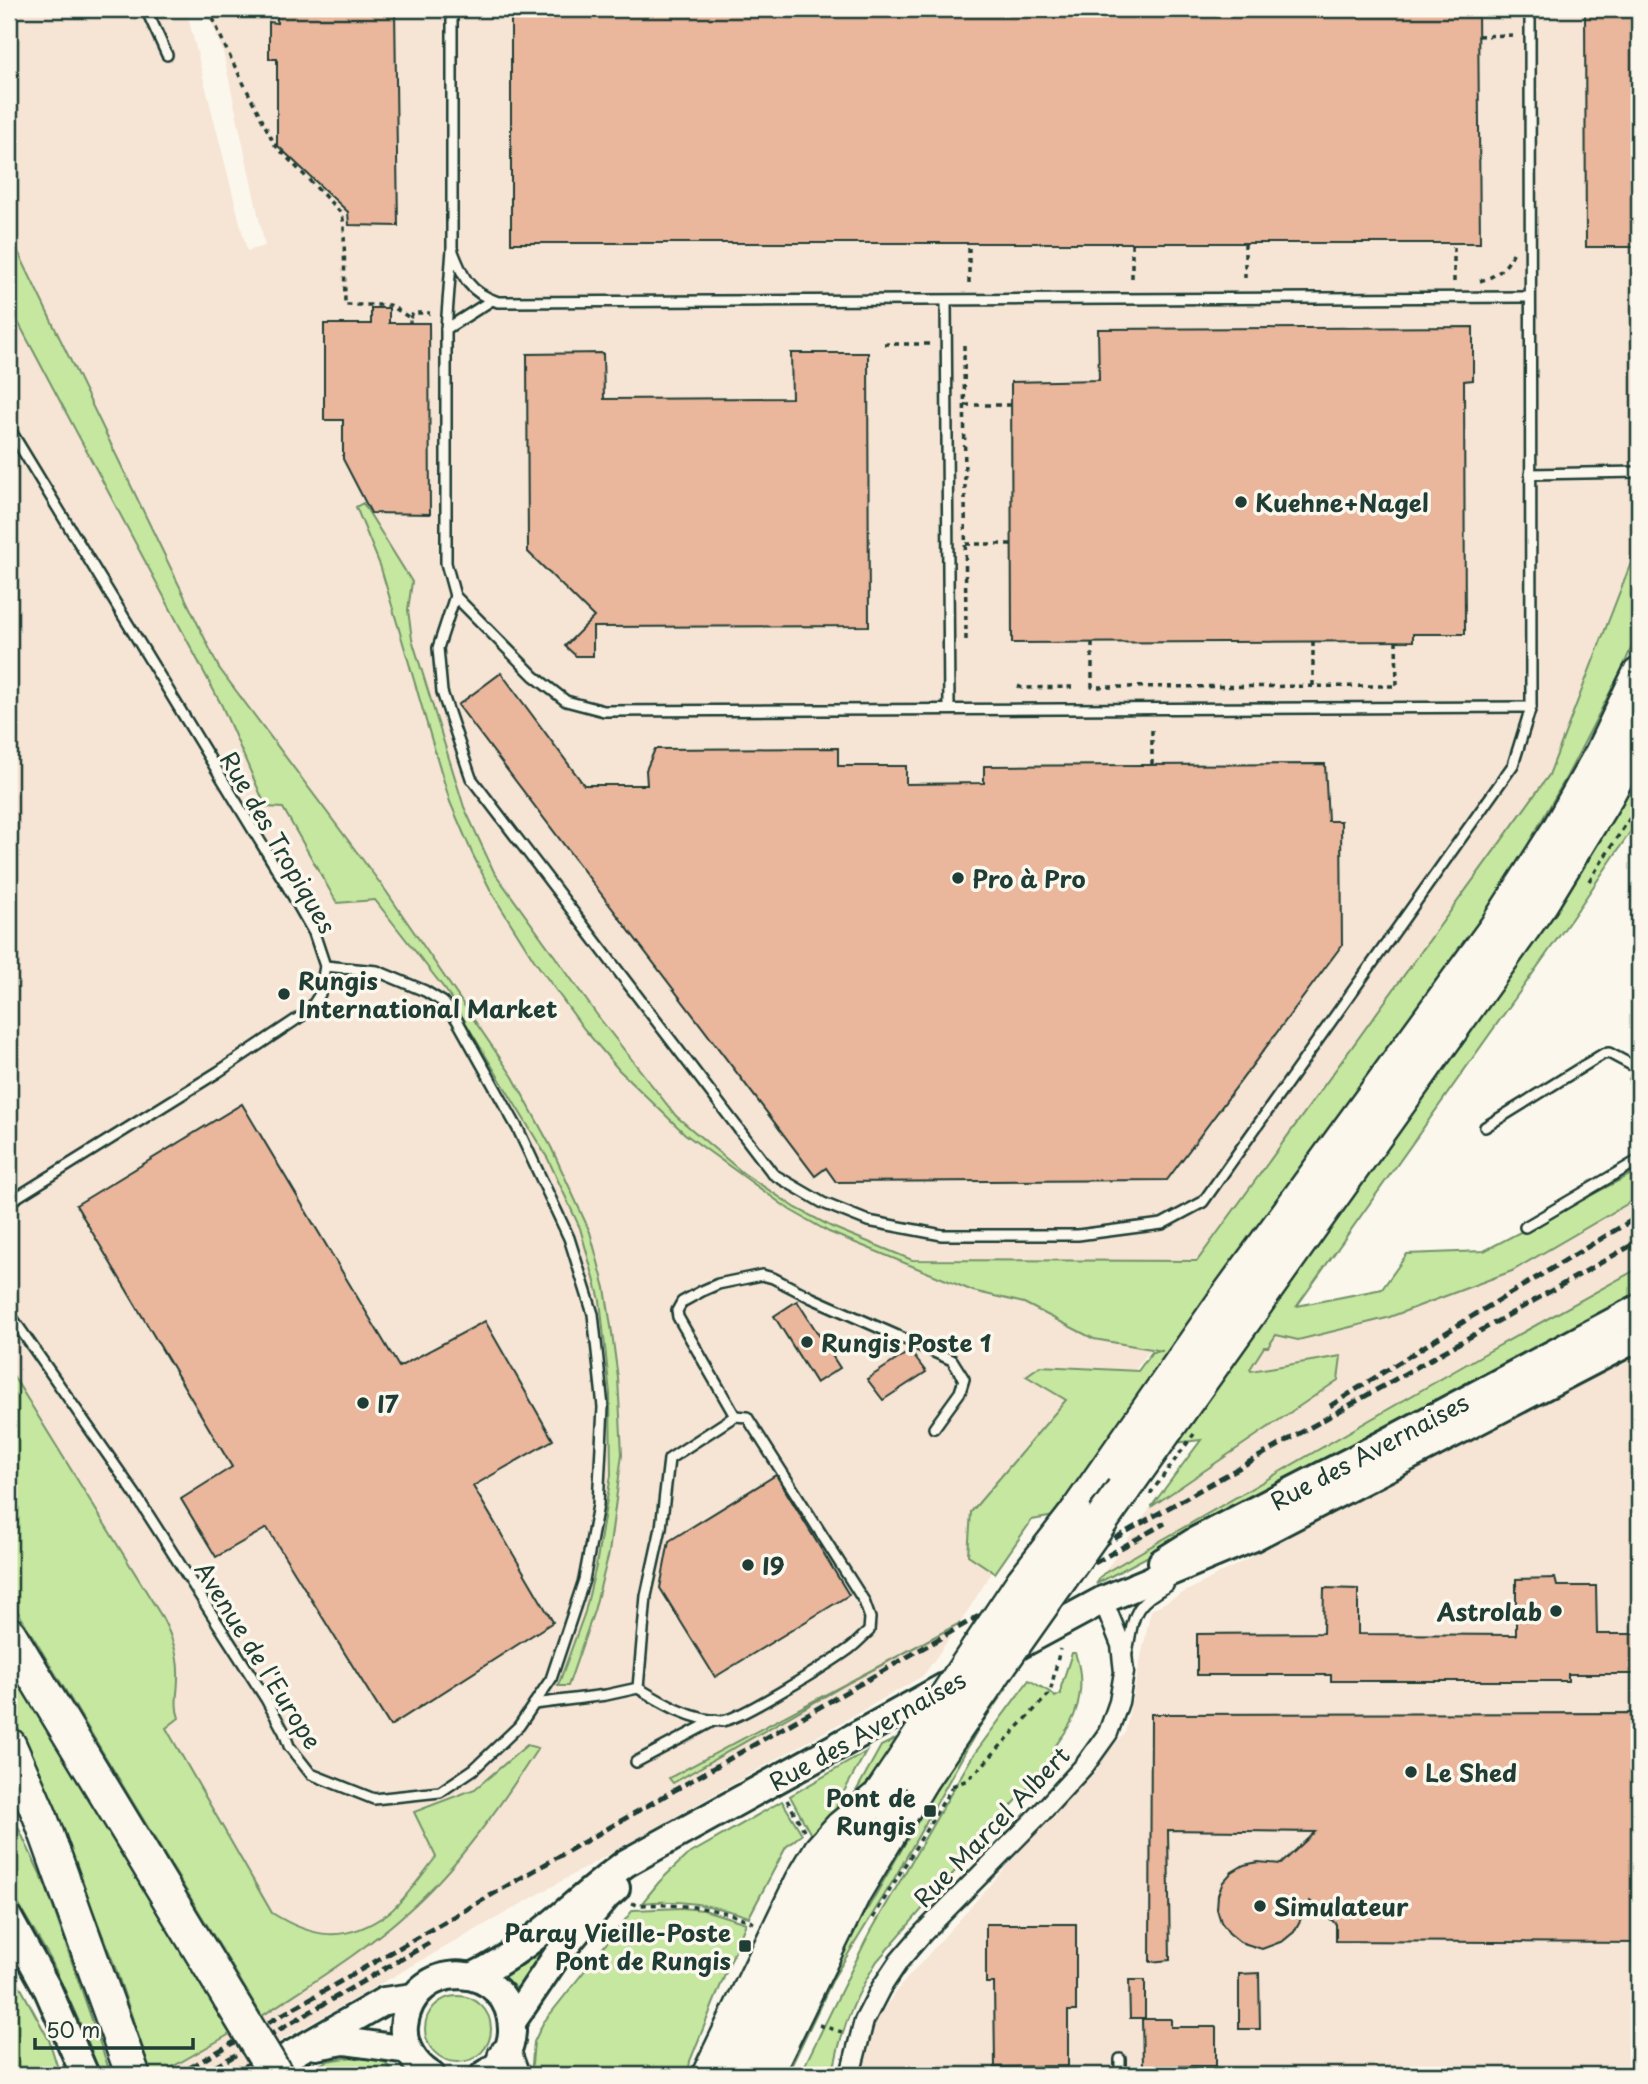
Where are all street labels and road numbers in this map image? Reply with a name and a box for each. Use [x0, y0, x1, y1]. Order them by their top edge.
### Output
street label: Rue des Tropiques [212, 744, 346, 940]
street label: Rue des Avernaises [1263, 1383, 1475, 1519]
street label: Avenue de l'Europe [187, 1554, 331, 1756]
street label: Rue des Avernaises [762, 1661, 972, 1799]
street label: Rue Marcel Albert [905, 1737, 1077, 1914]

